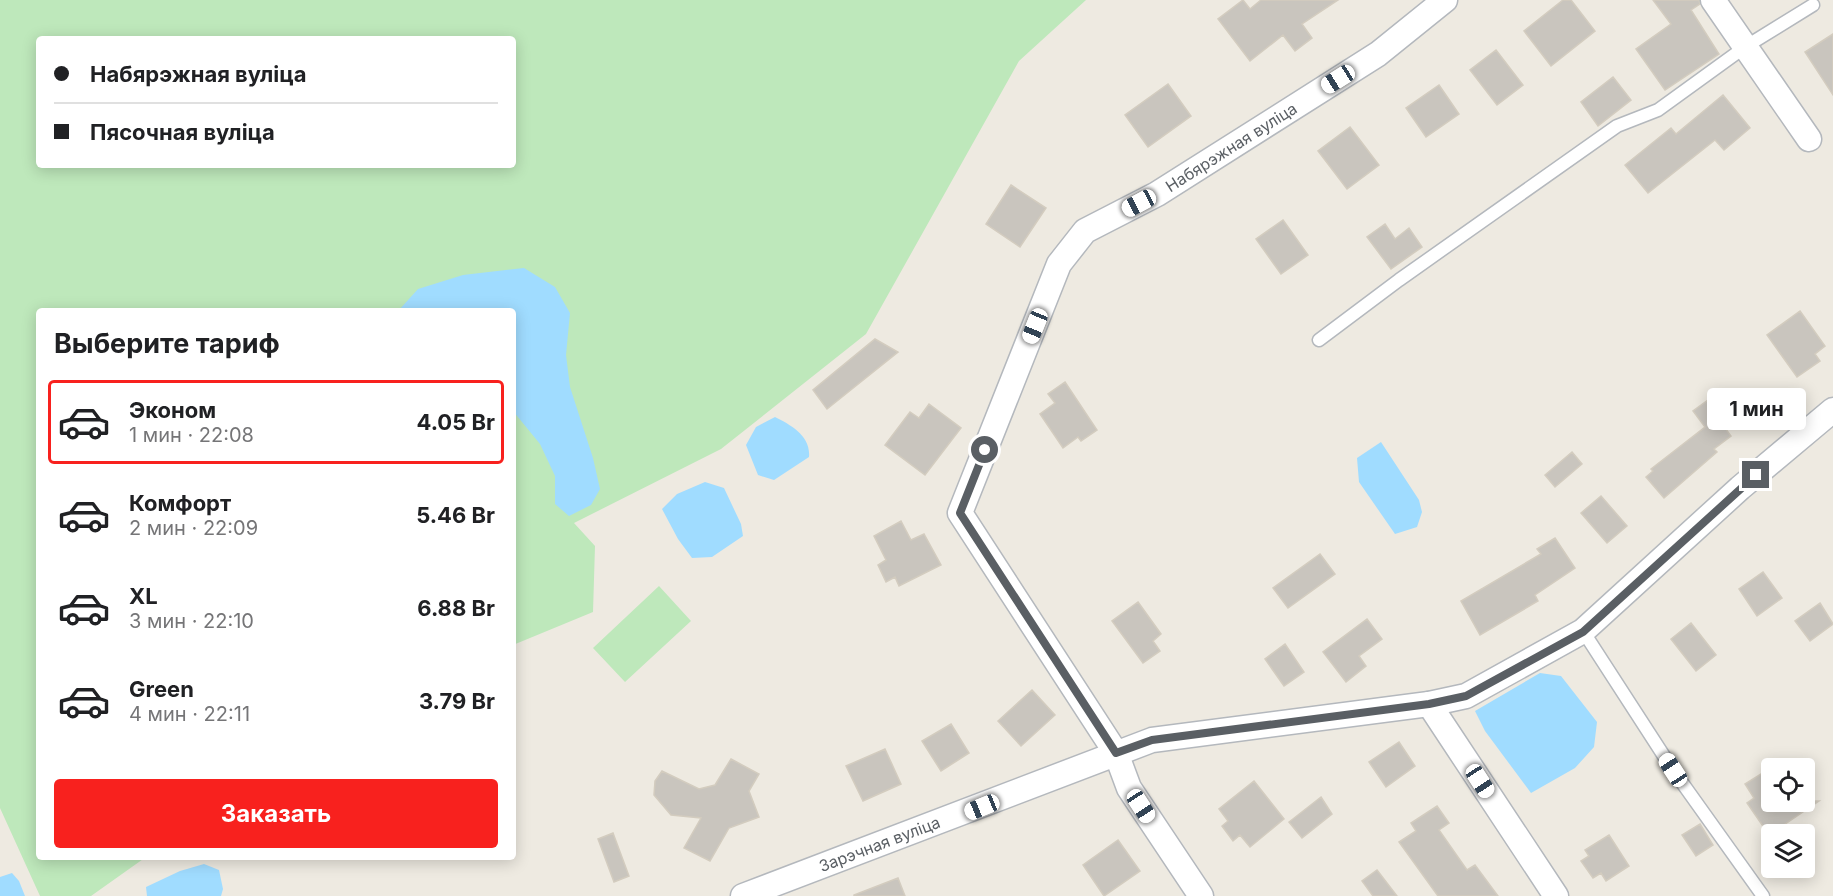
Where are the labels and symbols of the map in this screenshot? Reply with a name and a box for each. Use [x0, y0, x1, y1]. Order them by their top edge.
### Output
car [1318, 62, 1358, 96]
street label: Набярэжная вуліца [1162, 98, 1300, 196]
car [1119, 187, 1159, 219]
car [1020, 306, 1050, 346]
callout: 1 мин [1706, 388, 1806, 430]
route start [971, 436, 998, 463]
route end [1742, 461, 1769, 488]
car [1656, 750, 1690, 790]
car [1463, 761, 1497, 801]
car [1124, 786, 1158, 826]
car [962, 792, 1002, 822]
street label: Зарэчная вуліца [816, 812, 943, 876]

